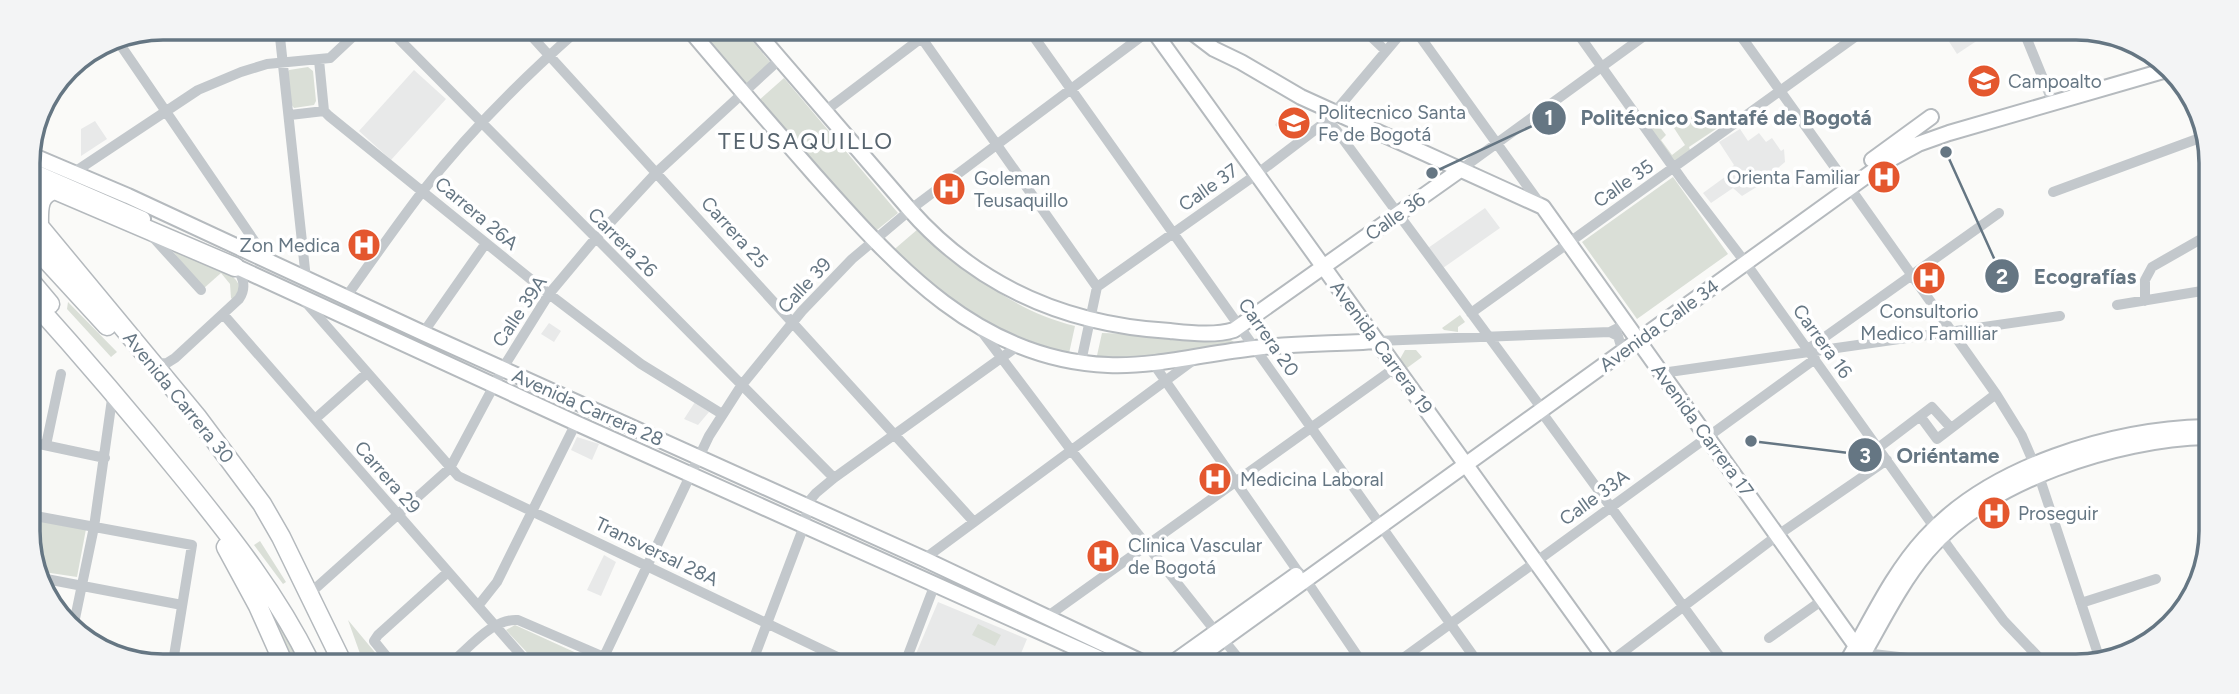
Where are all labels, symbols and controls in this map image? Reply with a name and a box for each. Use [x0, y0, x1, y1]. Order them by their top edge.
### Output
school or university icon: Campoalto [1965, 62, 2003, 100]
place label: Campoalto [2008, 70, 2102, 93]
callout: Politécnico Santafé de Bogotá [1531, 97, 1885, 139]
place label: Politecnico Santa Fe de Bogotá [1318, 101, 1466, 146]
school or university icon: Politecnico Santa Fe de Bogotá [1275, 104, 1313, 142]
text: 1 [1545, 105, 1553, 130]
text: Politécnico Santafé de Bogotá [1580, 105, 1872, 130]
district label: TEUSAQUILLO [718, 127, 894, 155]
street label: Calle 35 [1589, 154, 1658, 212]
hospital icon: Orienta Familiar [1865, 158, 1903, 196]
street label: Calle 37 [1174, 159, 1242, 216]
place label: Orienta Familiar [1727, 166, 1861, 189]
place label: Goleman Teusaquillo [974, 167, 1068, 212]
hospital icon: Goleman Teusaquillo [930, 170, 968, 208]
street label: Carrera 26A [430, 172, 523, 255]
street label: Calle 36 [1361, 187, 1430, 245]
street label: Carrera 25 [696, 192, 773, 273]
street label: Carrera 26 [583, 203, 662, 282]
hospital icon: Zon Medica [345, 226, 383, 264]
place label: Zon Medica [240, 234, 340, 257]
street label: Calle 39 [773, 253, 836, 318]
callout: Ecografías [1985, 255, 2150, 297]
hospital icon: Consultorio Medico Familliar [1910, 259, 1948, 297]
text: 2 [1996, 264, 2008, 289]
text: Ecografías [2034, 264, 2136, 289]
street label: Calle 39A [487, 271, 552, 351]
street label: Avenida Calle 34 [1595, 274, 1724, 376]
street label: Avenida Carrera 19 [1325, 276, 1438, 418]
street label: Carrera 20 [1233, 294, 1304, 381]
street label: Carrera 16 [1788, 300, 1857, 383]
place label: Consultorio Medico Familliar [1860, 300, 1998, 345]
street label: Avenida Carrera 30 [118, 327, 239, 468]
street label: Avenida Carrera 17 [1647, 359, 1759, 501]
street label: Avenida Carrera 28 [509, 364, 667, 451]
callout: Oriéntame [1847, 434, 2013, 476]
street label: Carrera 29 [350, 436, 425, 518]
text: 3 [1859, 443, 1871, 468]
text: Oriéntame [1896, 443, 2000, 468]
hospital icon: Medicina Laboral [1196, 460, 1234, 498]
street label: Calle 33A [1555, 464, 1634, 530]
place label: Medicina Laboral [1240, 468, 1384, 491]
hospital icon: Proseguir [1975, 494, 2013, 532]
place label: Proseguir [2018, 502, 2099, 525]
street label: Transversal 28A [591, 512, 722, 591]
place label: Clinica Vascular de Bogotá [1128, 534, 1263, 579]
hospital icon: Clinica Vascular de Bogotá [1084, 537, 1122, 575]

